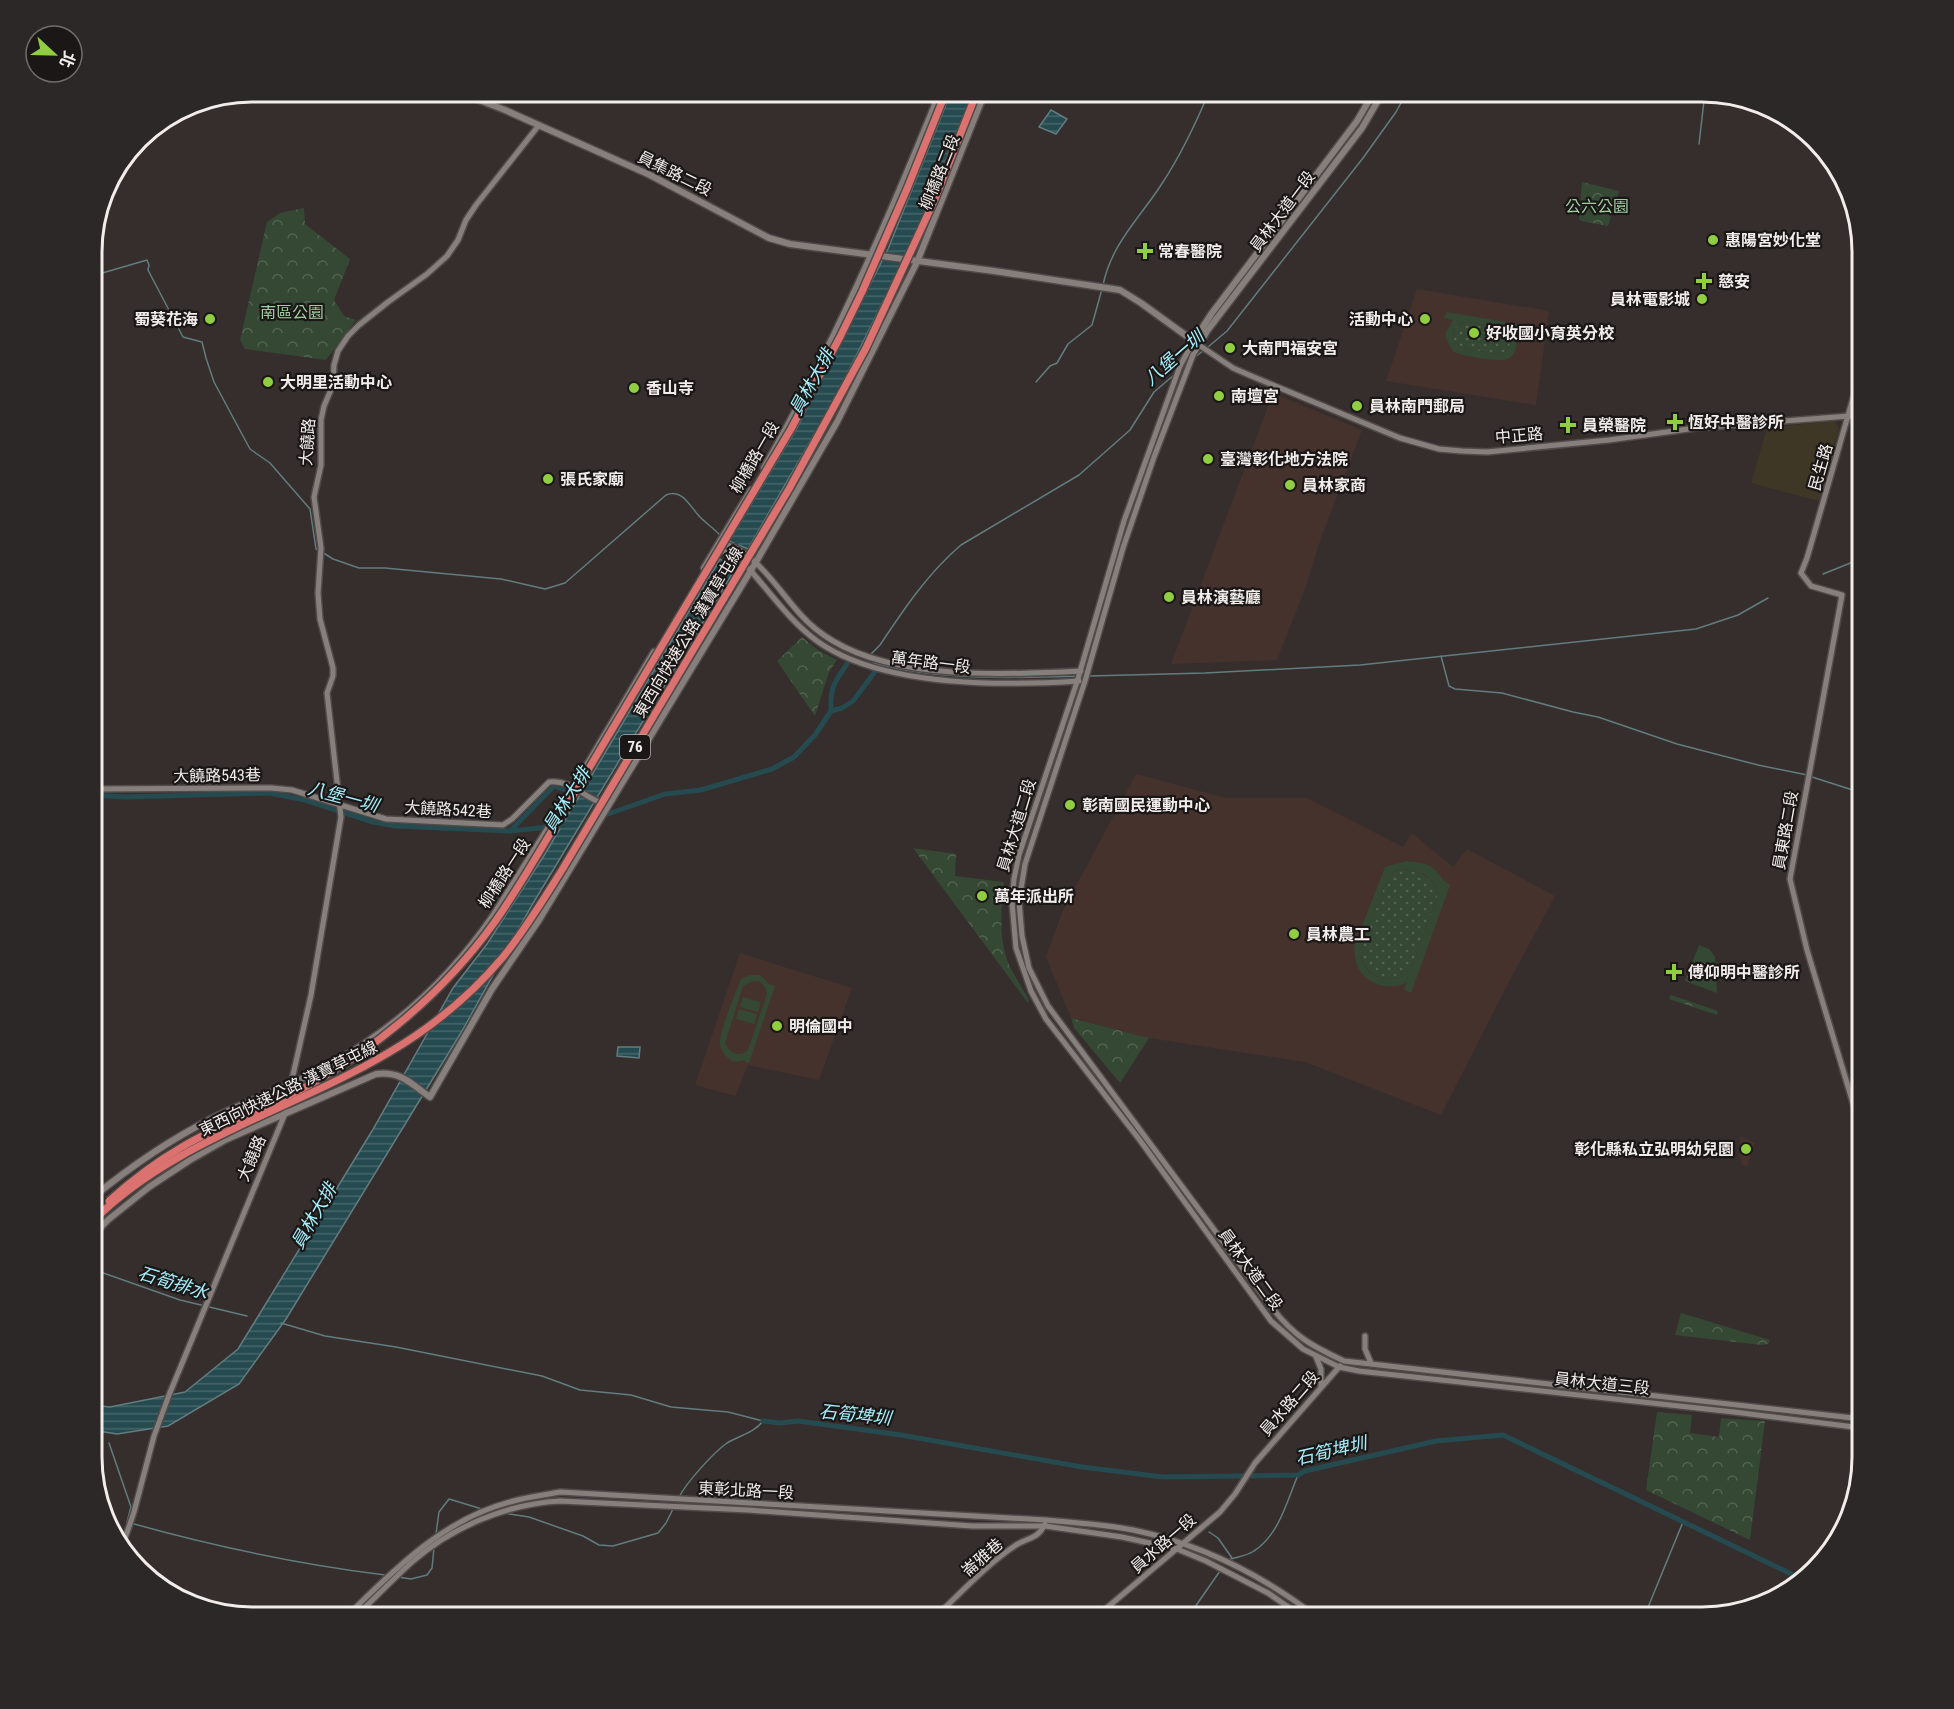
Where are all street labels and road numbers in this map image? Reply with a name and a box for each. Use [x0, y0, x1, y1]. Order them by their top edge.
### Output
street label: 柳橋路二段 [916, 132, 963, 213]
street label: 員集路二段 [635, 147, 715, 200]
street label: 員林大道一段 [1246, 167, 1319, 255]
street label: 大饒路 [296, 417, 319, 467]
street label: 柳橋路一段 [726, 418, 783, 497]
street label: 中正路 [1494, 424, 1544, 447]
street label: 民生路 [1805, 441, 1836, 493]
street label: 東西向快速公路 漢寶草屯線 [630, 543, 747, 721]
street label: 萬年路一段 [890, 648, 972, 677]
road number: 76 [620, 735, 650, 759]
street label: 大饒路543巷 [173, 765, 261, 786]
street label: 員林大道二段 [993, 776, 1040, 874]
street label: 員東路二段 [1769, 789, 1802, 871]
street label: 大饒路542巷 [404, 798, 492, 821]
street label: 柳橋路一段 [475, 835, 534, 912]
street label: 東西向快速公路 漢寶草屯線 [196, 1037, 380, 1140]
street label: 大饒路 [233, 1132, 270, 1184]
street label: 員林大道二段 [1215, 1225, 1286, 1314]
street label: 員水路二段 [1256, 1367, 1323, 1440]
street label: 員林大道三段 [1553, 1369, 1651, 1398]
street label: 東彰北路一段 [698, 1478, 794, 1502]
street label: 員水路一段 [1127, 1510, 1200, 1577]
street label: 崙雅巷 [958, 1534, 1007, 1580]

